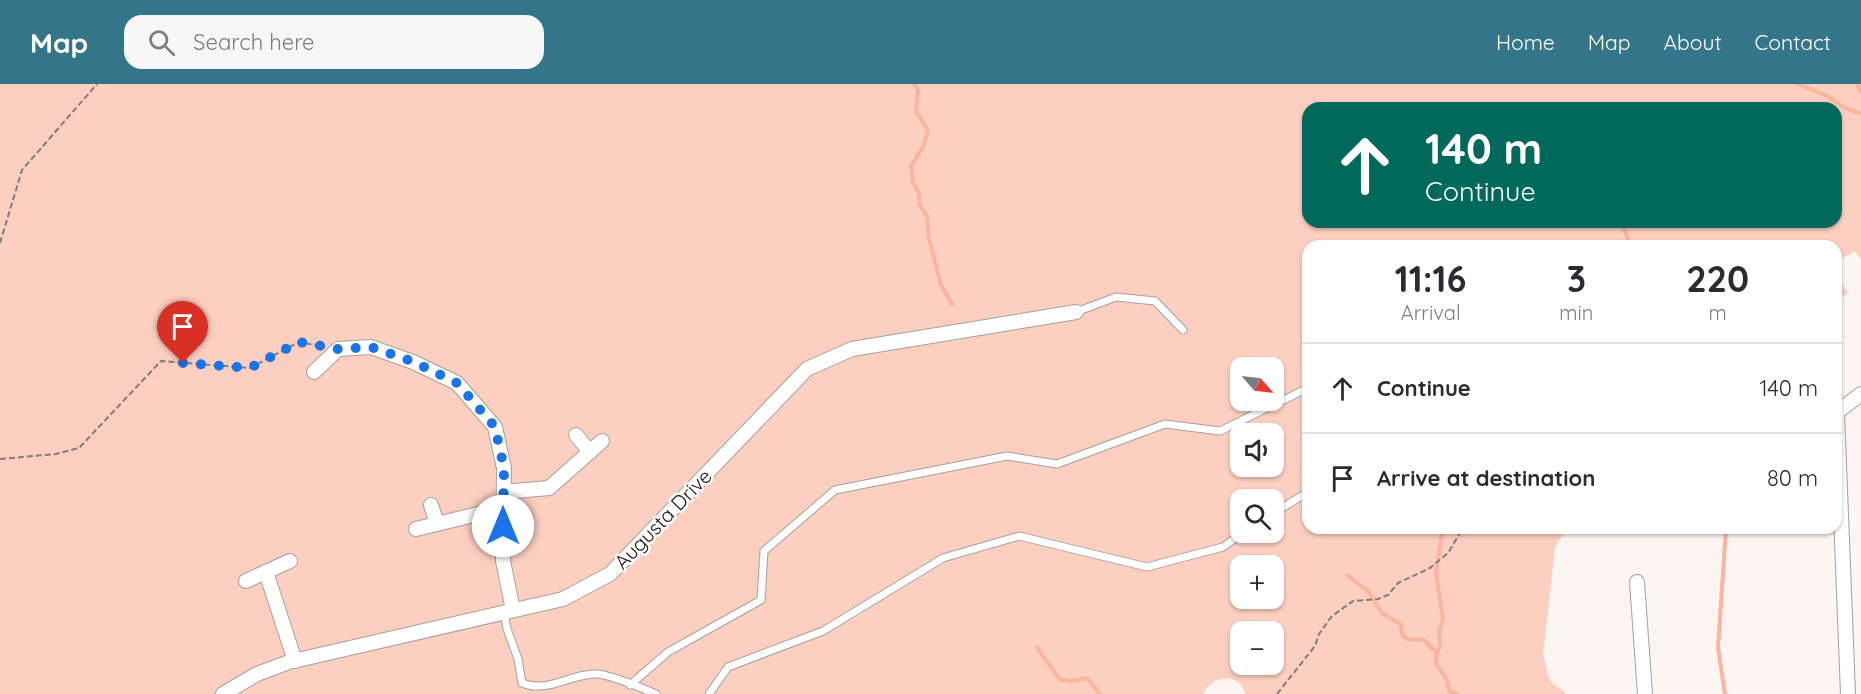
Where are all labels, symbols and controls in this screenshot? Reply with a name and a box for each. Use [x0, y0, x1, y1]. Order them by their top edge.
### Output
search box [124, 15, 544, 69]
text: Map [30, 25, 88, 60]
icon: search [145, 26, 178, 59]
text: Search here [193, 28, 315, 56]
text: Home [1496, 29, 1555, 55]
text: Map [1588, 29, 1631, 55]
text: About [1664, 29, 1722, 55]
text: Contact [1755, 29, 1831, 55]
text: 140 m [1425, 122, 1542, 175]
icon: ahead [1326, 126, 1404, 204]
text: Continue [1425, 174, 1536, 208]
text: 11:16 [1395, 256, 1467, 301]
text: 3 [1567, 256, 1586, 301]
text: 220 [1686, 256, 1749, 301]
text: Arrival [1401, 300, 1461, 325]
text: min [1559, 300, 1593, 325]
text: m [1709, 300, 1727, 325]
pin [157, 301, 208, 363]
icon: arrive [166, 310, 199, 343]
north arrow [1230, 357, 1284, 411]
map controls [1230, 357, 1284, 675]
icon: ahead [1326, 372, 1359, 405]
text: Continue [1377, 374, 1471, 402]
text: 140 m [1759, 374, 1818, 402]
button: sound [1230, 423, 1284, 477]
icon: arrive [1326, 462, 1359, 495]
street label: Augusta Drive [609, 463, 717, 574]
text: Arrive at destination [1377, 464, 1595, 492]
text: 80 m [1767, 464, 1818, 492]
button: search [1230, 489, 1284, 543]
position arrow [471, 494, 535, 558]
button: + [1230, 555, 1284, 609]
button: − [1230, 621, 1284, 675]

